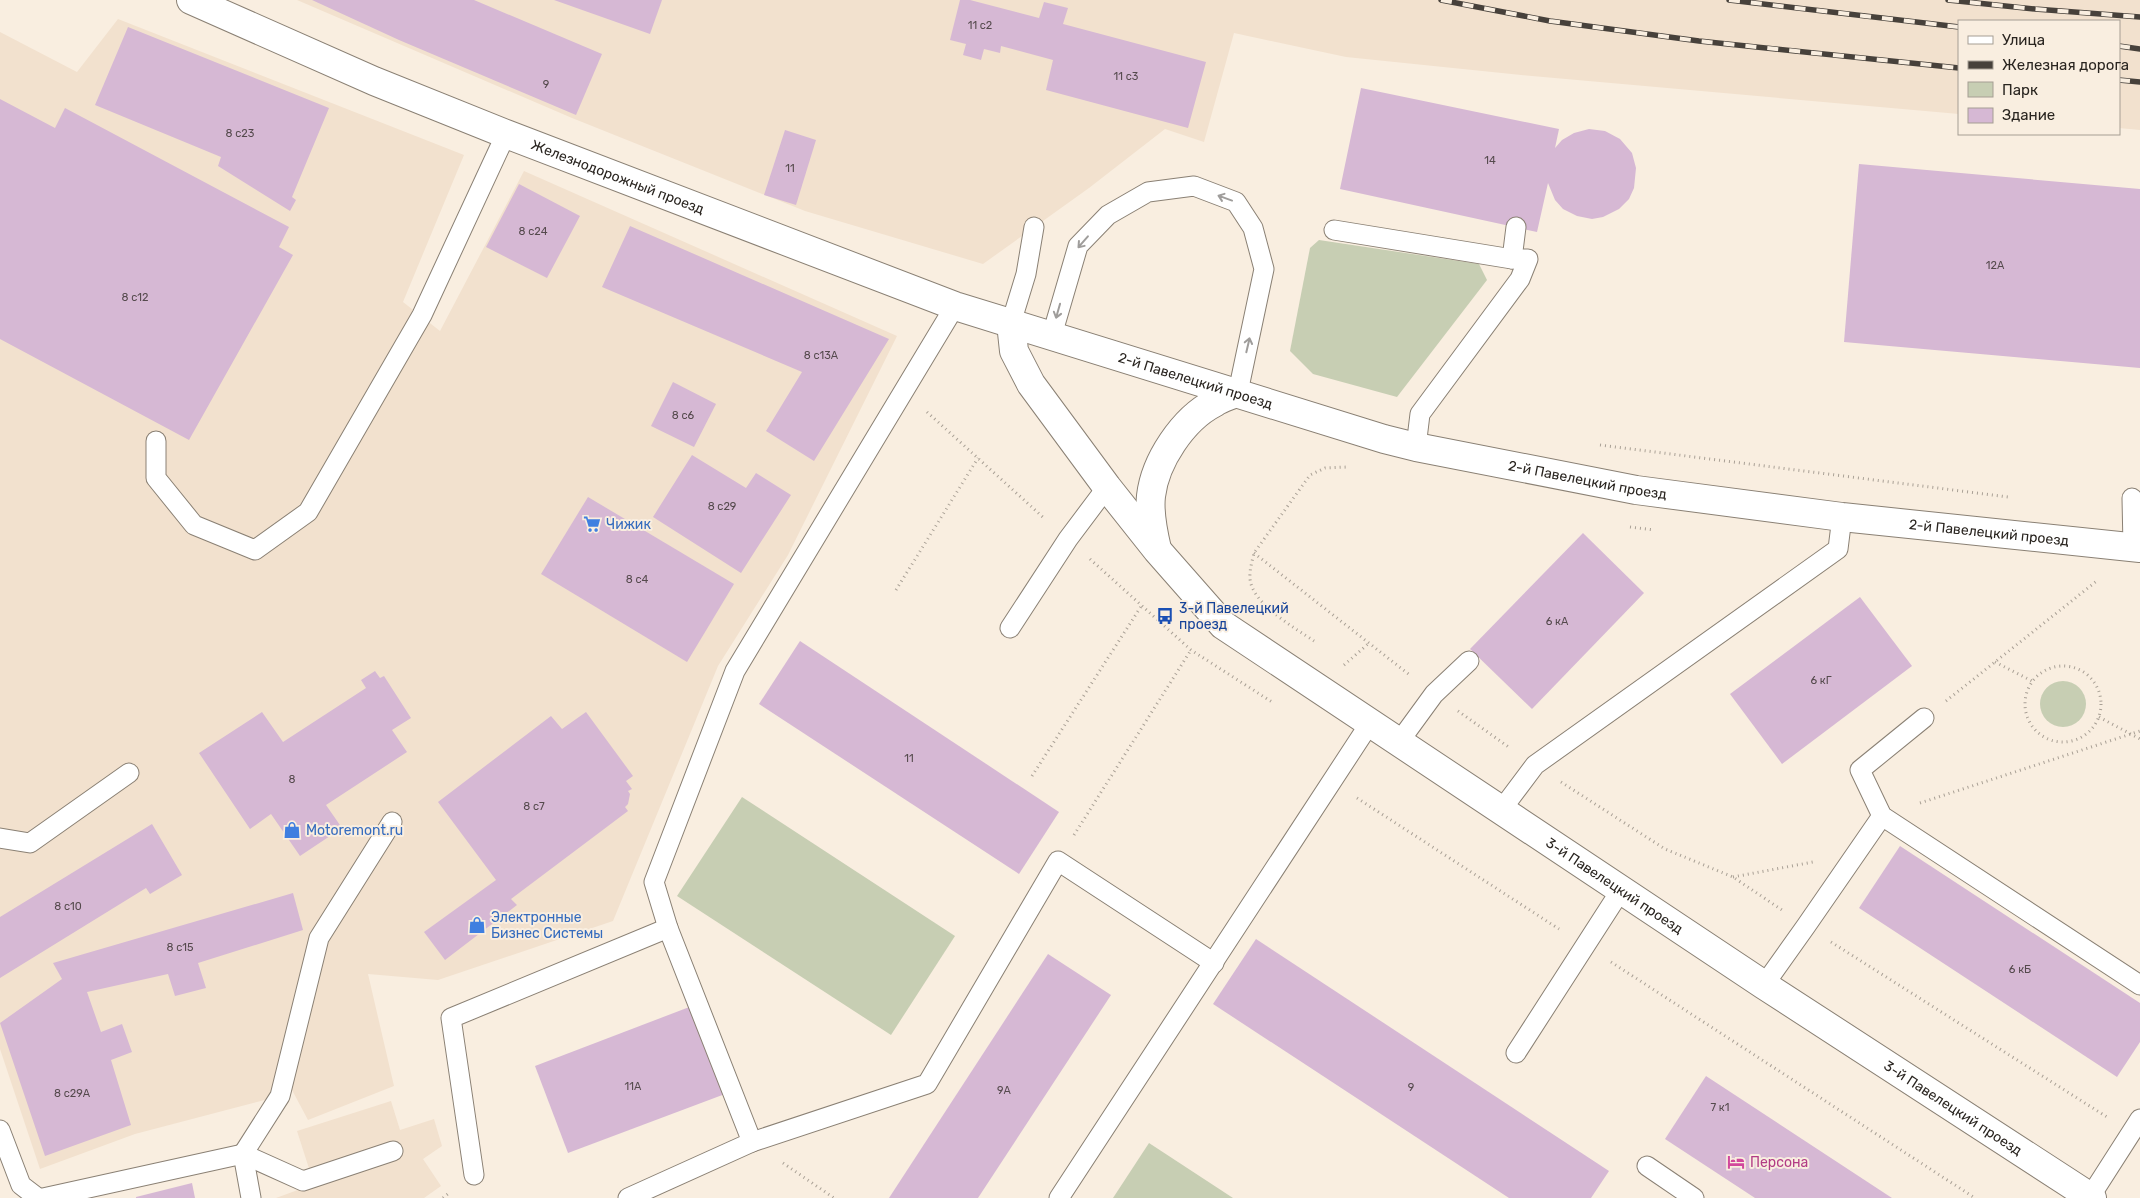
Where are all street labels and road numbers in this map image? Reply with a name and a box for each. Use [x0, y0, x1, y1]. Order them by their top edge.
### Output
street label: Железнодорожный проезд [529, 136, 706, 218]
street label: 2-й Павелецкий проезд [1116, 349, 1275, 413]
street label: 2-й Павелецкий проезд [1507, 457, 1668, 503]
street label: 2-й Павелецкий проезд [1908, 516, 2070, 550]
street label: 3-й Павелецкий проезд [1542, 834, 1686, 938]
street label: 3-й Павелецкий проезд [1881, 1057, 2025, 1159]

